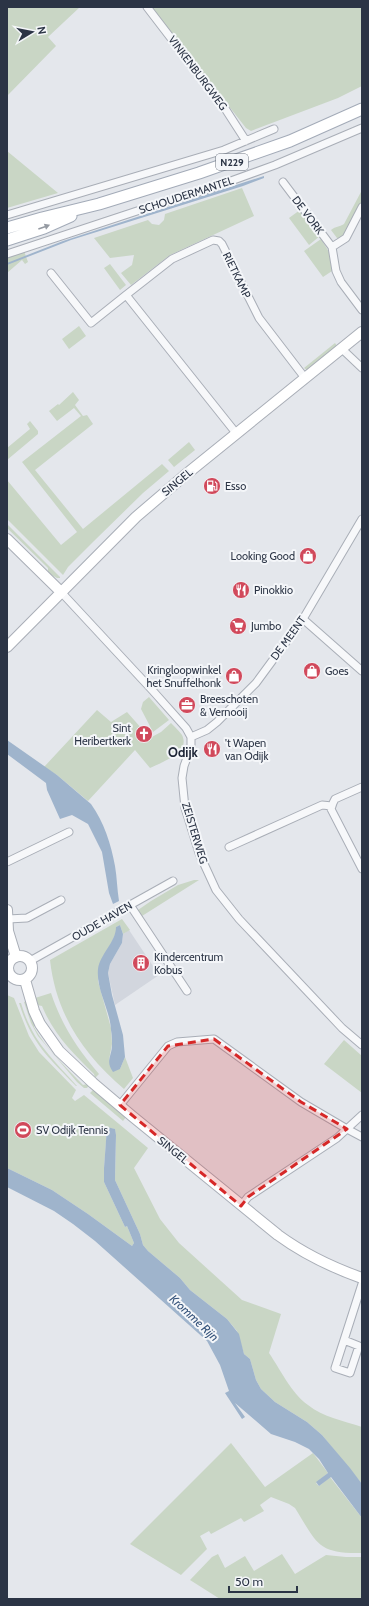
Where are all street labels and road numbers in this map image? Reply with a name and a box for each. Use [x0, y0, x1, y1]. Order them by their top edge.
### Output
street label: VINKENBURGWEG [165, 33, 231, 113]
road number: N229 [216, 154, 248, 170]
street label: SCHOUDERMANTEL [137, 173, 236, 217]
street label: DE VORK [289, 193, 327, 238]
street label: RIETKAMP [220, 250, 254, 301]
street label: SINGEL [159, 465, 196, 499]
street label: DE MEENT [267, 613, 309, 663]
street label: ZEISTERWEG [179, 800, 211, 866]
street label: OUDE HAVEN [69, 898, 135, 944]
street label: SINGEL [155, 1133, 192, 1167]

